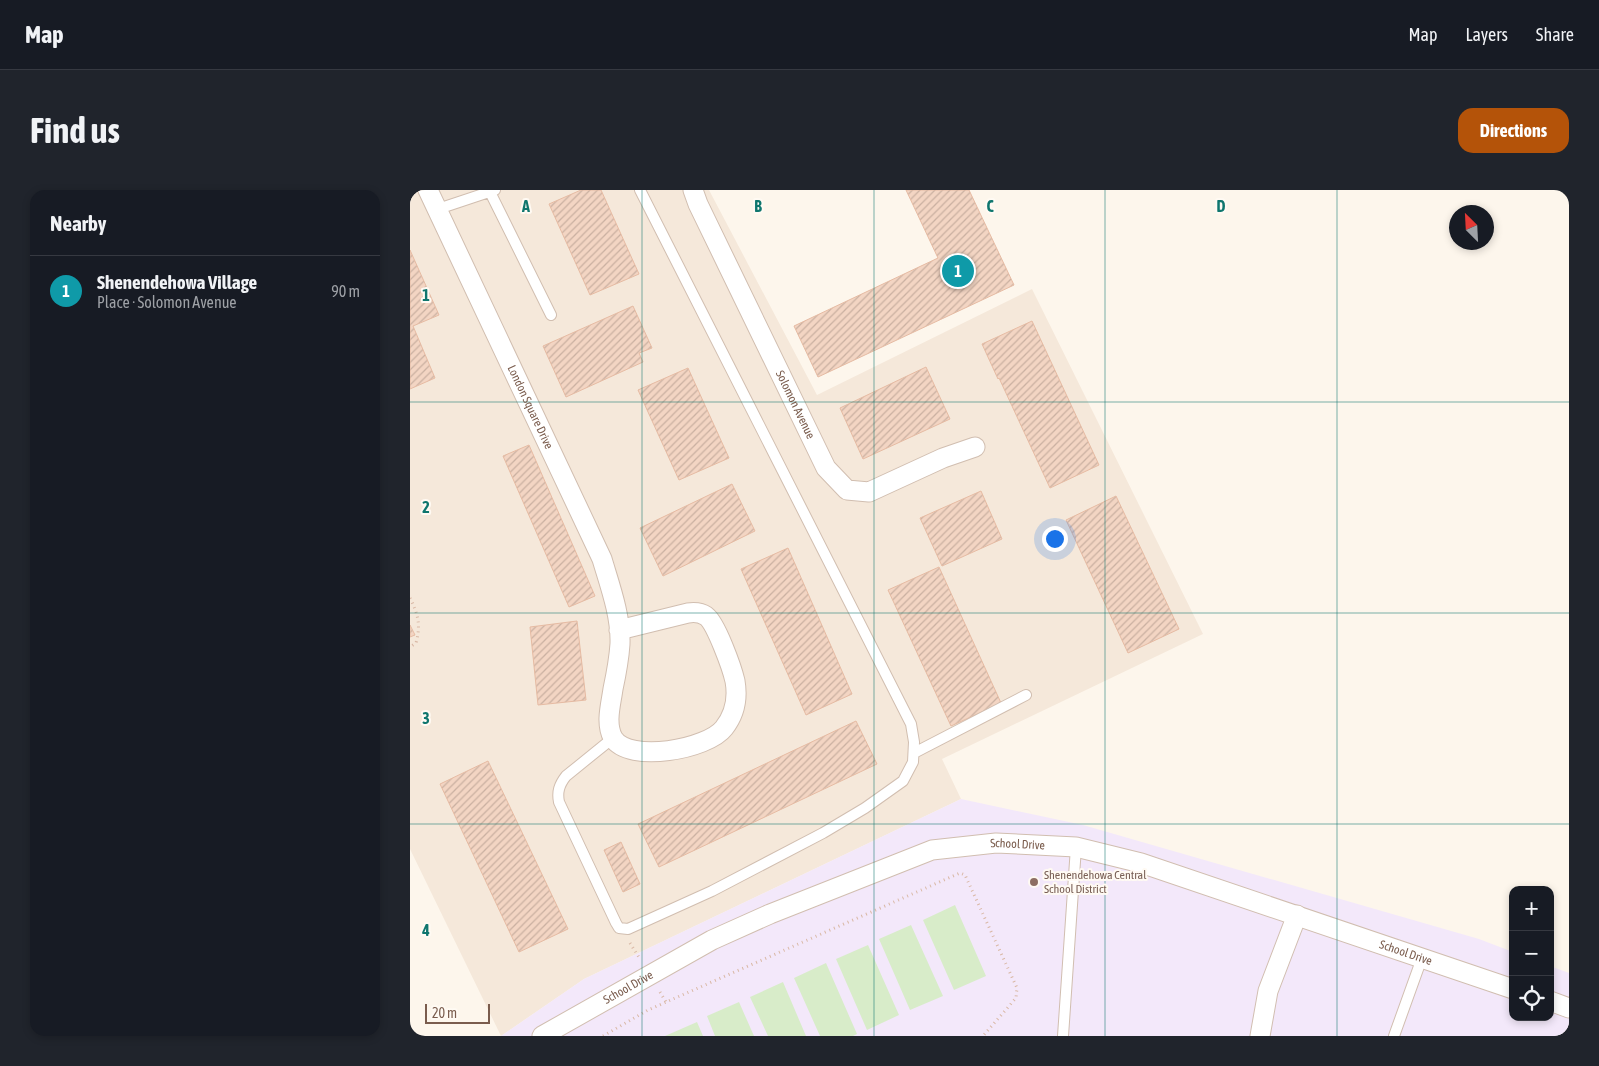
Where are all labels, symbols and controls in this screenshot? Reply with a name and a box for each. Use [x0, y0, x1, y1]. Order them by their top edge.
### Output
text: Map [25, 21, 64, 48]
text: Map [1408, 24, 1437, 45]
text: Layers [1465, 24, 1508, 45]
text: Share [1536, 24, 1574, 45]
button: Directions [1458, 108, 1569, 153]
text: Find us [30, 110, 120, 150]
text: A [521, 197, 530, 215]
text: B [754, 197, 762, 215]
text: C [986, 197, 994, 215]
text: D [1217, 197, 1226, 215]
north arrow [1449, 205, 1494, 250]
text: Nearby [50, 211, 106, 235]
pin: 1 [942, 252, 974, 290]
text: Shenendehowa Village [97, 271, 257, 293]
text: 1 [62, 282, 70, 300]
text: 90 m [331, 282, 360, 300]
text: 1 [422, 286, 430, 304]
text: Place · Solomon Avenue [97, 293, 237, 311]
street label: London Square Drive [505, 363, 556, 451]
street label: Solomon Avenue [773, 368, 818, 441]
text: 2 [422, 498, 430, 516]
your location [1042, 526, 1068, 552]
text: 3 [422, 709, 430, 727]
street label: School Drive [990, 836, 1045, 852]
place label: Shenendehowa Central School District [1044, 868, 1147, 896]
marker: Shenendehowa Central School District [1028, 876, 1040, 888]
map controls [1509, 886, 1554, 1021]
button: + [1509, 886, 1554, 931]
text: 4 [421, 921, 430, 939]
button: − [1509, 931, 1554, 976]
street label: School Drive [1378, 937, 1434, 968]
street label: School Drive [601, 968, 655, 1007]
button: locate [1509, 976, 1554, 1021]
scale bar [425, 1001, 490, 1024]
text: 20 m [432, 1005, 457, 1021]

